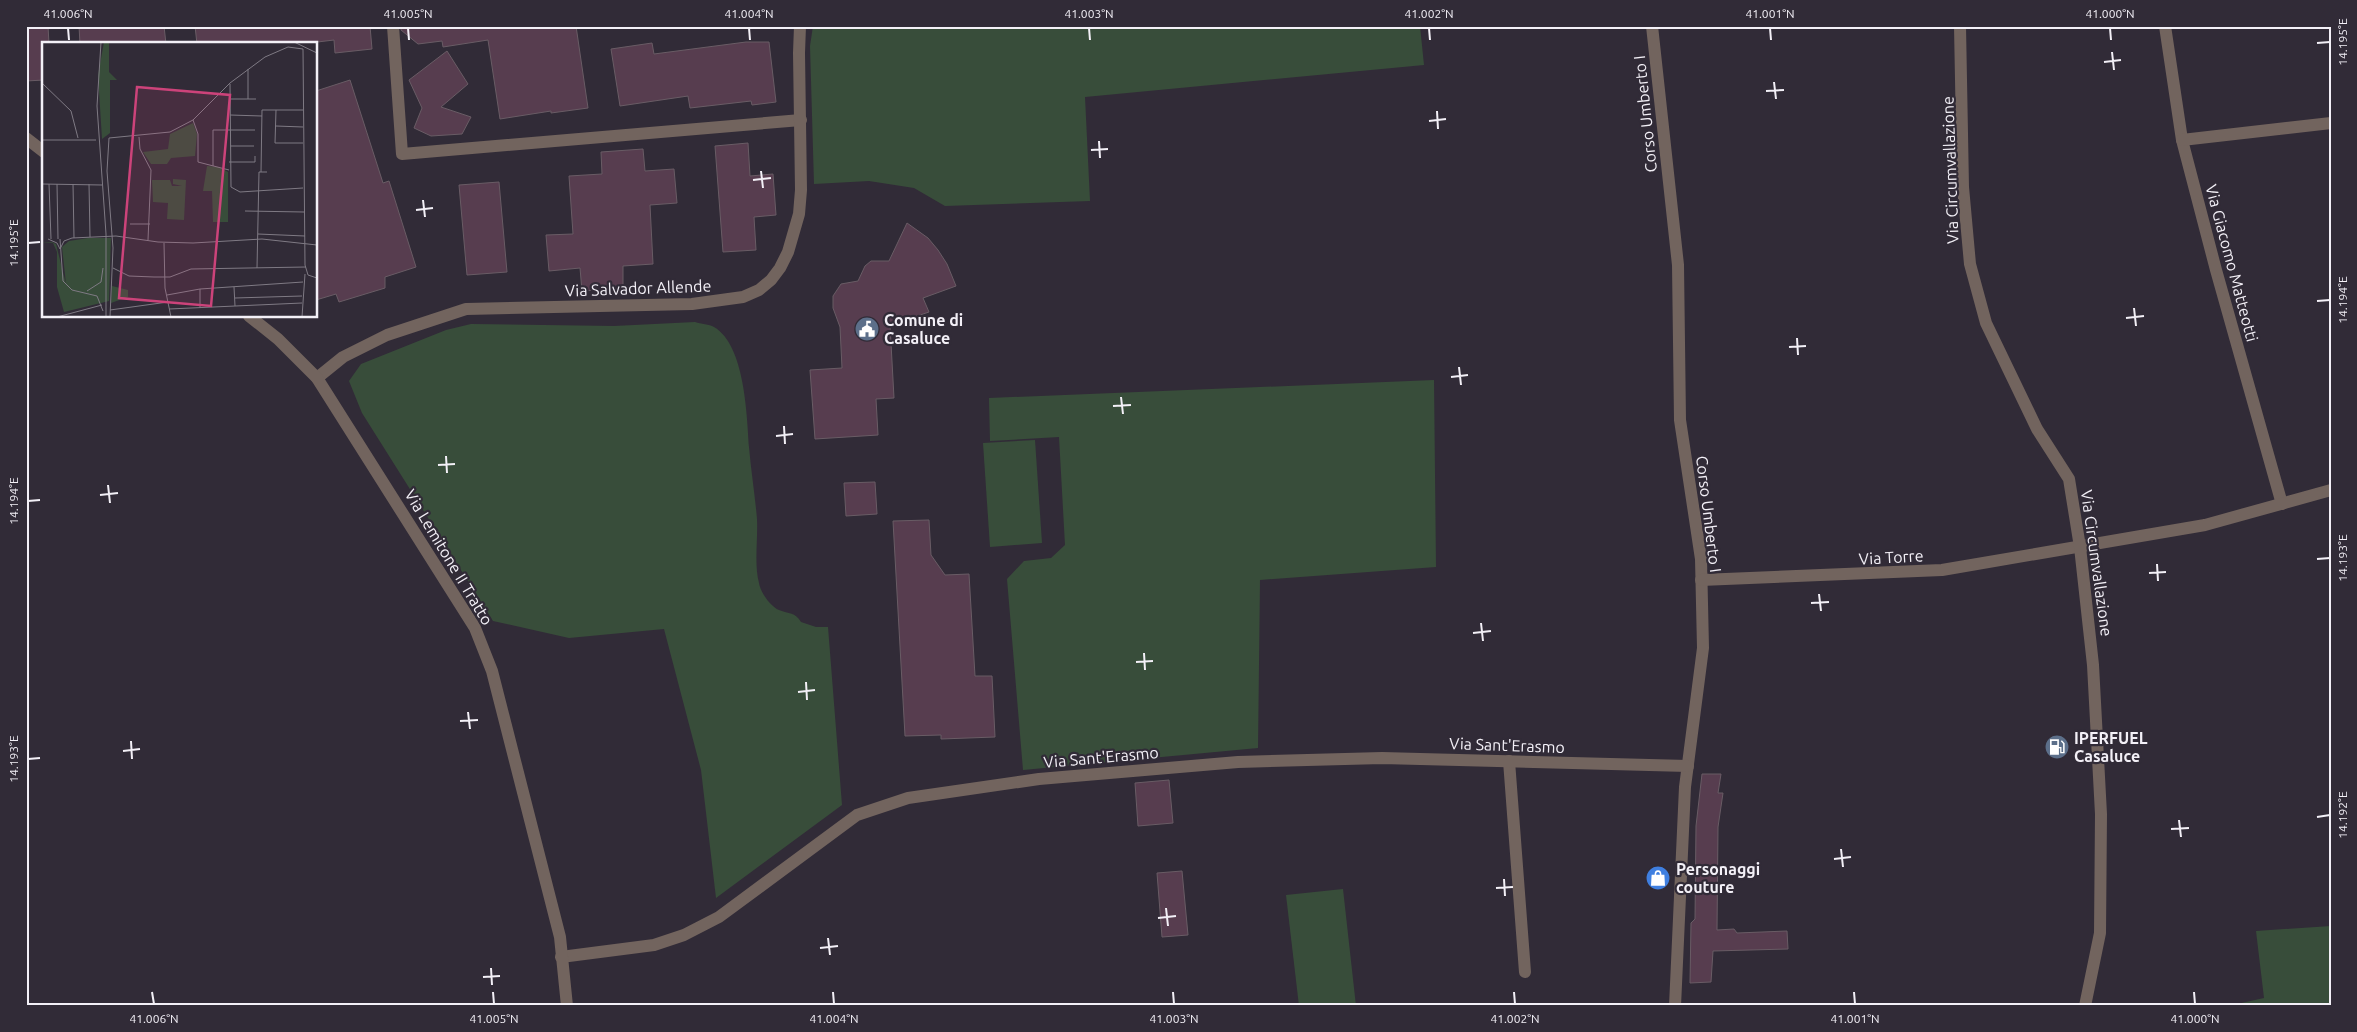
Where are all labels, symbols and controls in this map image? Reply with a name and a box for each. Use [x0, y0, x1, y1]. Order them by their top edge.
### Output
text: 41.006°N [43, 7, 93, 20]
text: 41.005°N [383, 7, 433, 20]
text: 41.004°N [724, 7, 774, 20]
text: 41.003°N [1064, 7, 1114, 20]
text: 41.002°N [1404, 7, 1454, 20]
text: 41.001°N [1745, 7, 1795, 20]
text: 41.000°N [2085, 7, 2135, 20]
text: 14.195°E [2336, 18, 2349, 66]
inset map [42, 42, 318, 318]
street label: Corso Umberto I [1630, 55, 1660, 173]
street label: Via Circumvallazione [1938, 96, 1962, 244]
street label: Via Giacomo Matteotti [2202, 182, 2262, 344]
text: 14.195°E [7, 219, 20, 267]
street label: Via Salvador Allende [564, 276, 712, 300]
text: 14.194°E [2336, 276, 2349, 324]
place label: Comune di Casaluce [884, 311, 963, 347]
public building icon: Comune di Casaluce [854, 316, 880, 342]
street label: Corso Umberto I [1693, 455, 1725, 573]
text: 14.194°E [7, 477, 20, 525]
street label: Via Lemitone II Tratto [401, 486, 497, 628]
street label: Via Circumvallazione [2078, 489, 2116, 637]
text: 14.193°E [2336, 534, 2349, 582]
street label: Via Torre [1858, 546, 1924, 568]
place label: IPERFUEL Casaluce [2074, 729, 2148, 765]
street label: Via Sant'Erasmo [1449, 734, 1565, 756]
fuel station icon: IPERFUEL Casaluce [2044, 734, 2070, 760]
text: 14.193°E [7, 735, 20, 783]
street label: Via Sant'Erasmo [1043, 743, 1159, 771]
text: 14.192°E [2336, 791, 2349, 839]
place label: Personaggi couture [1676, 860, 1760, 896]
shop icon: Personaggi couture [1645, 865, 1671, 891]
text: 41.006°N [129, 1012, 179, 1025]
text: 41.005°N [469, 1012, 519, 1025]
text: 41.004°N [809, 1012, 859, 1025]
text: 41.003°N [1149, 1012, 1199, 1025]
text: 41.002°N [1490, 1012, 1540, 1025]
text: 41.001°N [1830, 1012, 1880, 1025]
text: 41.000°N [2170, 1012, 2220, 1025]

